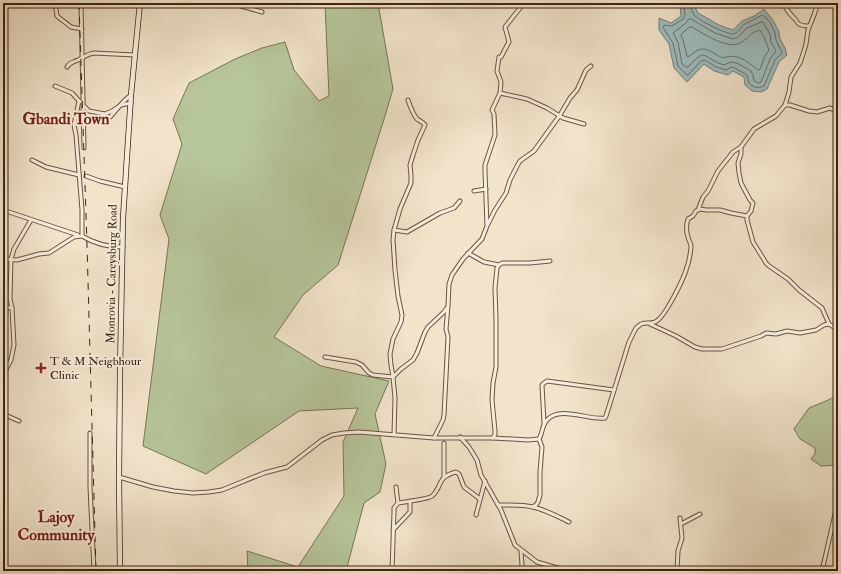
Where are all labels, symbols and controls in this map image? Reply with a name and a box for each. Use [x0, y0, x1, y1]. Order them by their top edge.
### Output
district label: Gbandi Town [22, 109, 110, 129]
street label: Monrovia - Careysburg Road [103, 204, 121, 344]
place label: T & M Neigbhour Clinic [50, 354, 142, 383]
marker: T & M Neigbhour Clinic [35, 362, 47, 374]
district label: Lajoy Community [17, 507, 95, 546]

